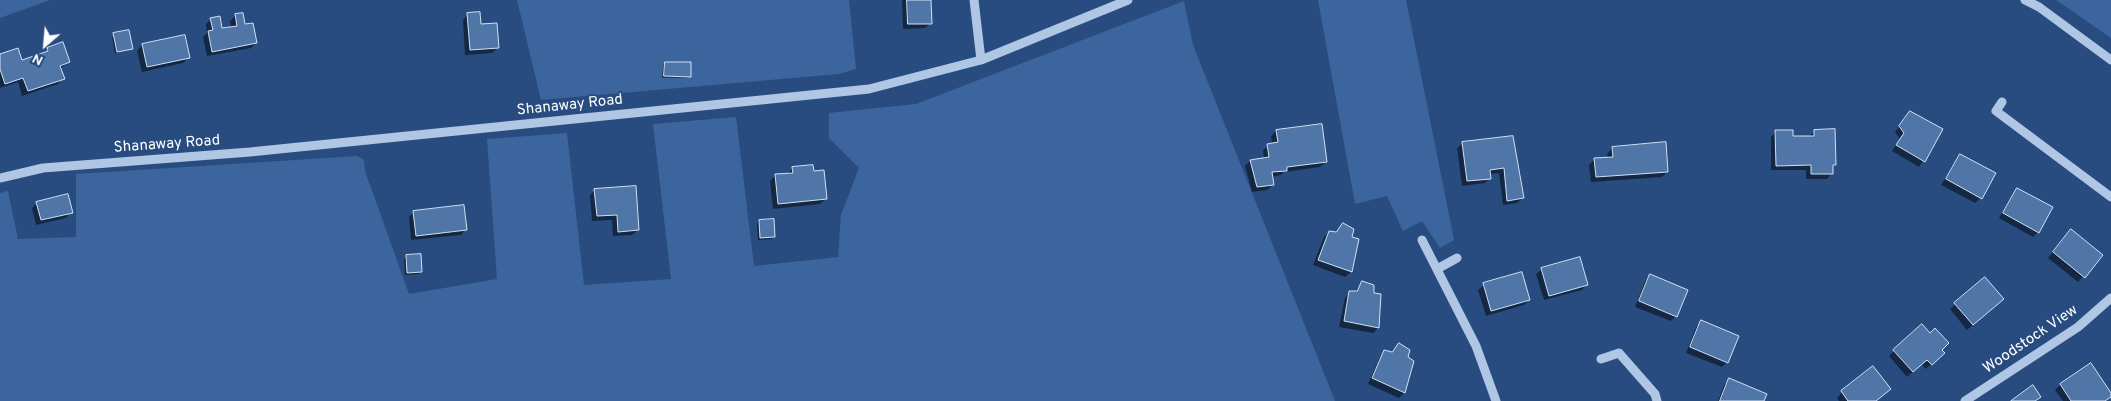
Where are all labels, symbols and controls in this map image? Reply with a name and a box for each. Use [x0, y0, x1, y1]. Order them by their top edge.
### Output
north arrow [20, 20, 70, 70]
text: N [30, 49, 46, 69]
street label: Shanaway Road [516, 91, 624, 121]
street label: Shanaway Road [113, 132, 221, 158]
street label: Woodstock View [1980, 302, 2082, 378]

